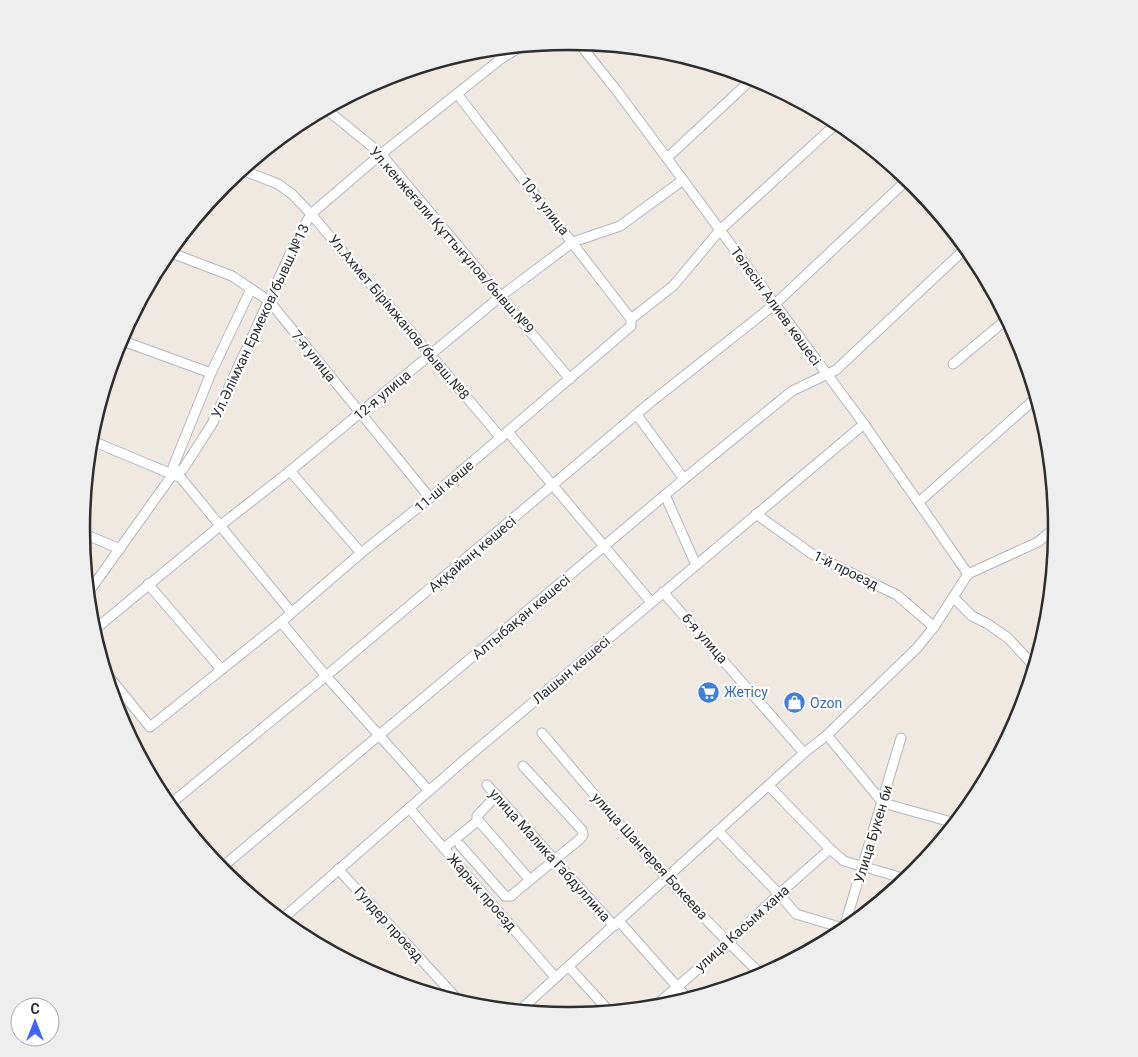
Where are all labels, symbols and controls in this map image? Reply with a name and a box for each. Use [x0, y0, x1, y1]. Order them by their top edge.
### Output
street label: Ул.кенжеғали Құттығұлов/бывш.№9 [367, 143, 537, 337]
street label: 10-я улица [517, 174, 573, 238]
street label: Ул.Әлімхан Ермеков/бывш.№13 [208, 221, 312, 421]
street label: Ул.Ахмет Бірімжанов/бывш.№8 [325, 231, 473, 403]
street label: Төлесін Алиев көшесі [728, 244, 824, 368]
street label: 7-я улица [288, 327, 340, 385]
street label: 12-я улица [350, 367, 414, 423]
street label: 11-ші көше [411, 457, 477, 515]
street label: Аққайың көшесі [425, 513, 519, 595]
street label: 1-й проезд [811, 547, 882, 593]
street label: Алтыбақан көшесі [469, 571, 573, 663]
street label: 6-я улица [679, 610, 731, 666]
street label: Лашын көшесі [529, 633, 613, 707]
supermarket icon: Жетісу [696, 680, 720, 704]
place label: Жетісу [724, 684, 768, 700]
shop icon: Ozon [782, 691, 806, 715]
place label: Ozon [810, 695, 842, 711]
street label: Улица Букен би [851, 783, 895, 885]
street label: улица Малика Габдуллина [486, 785, 614, 925]
street label: улица Шангерея Бокеева [589, 789, 711, 923]
street label: Жарык проезд [444, 850, 520, 934]
street label: улица Касым хана [692, 882, 792, 974]
street label: Гулдер проезд [351, 883, 427, 965]
north arrow [10, 997, 60, 1047]
text: С [30, 1001, 40, 1017]

